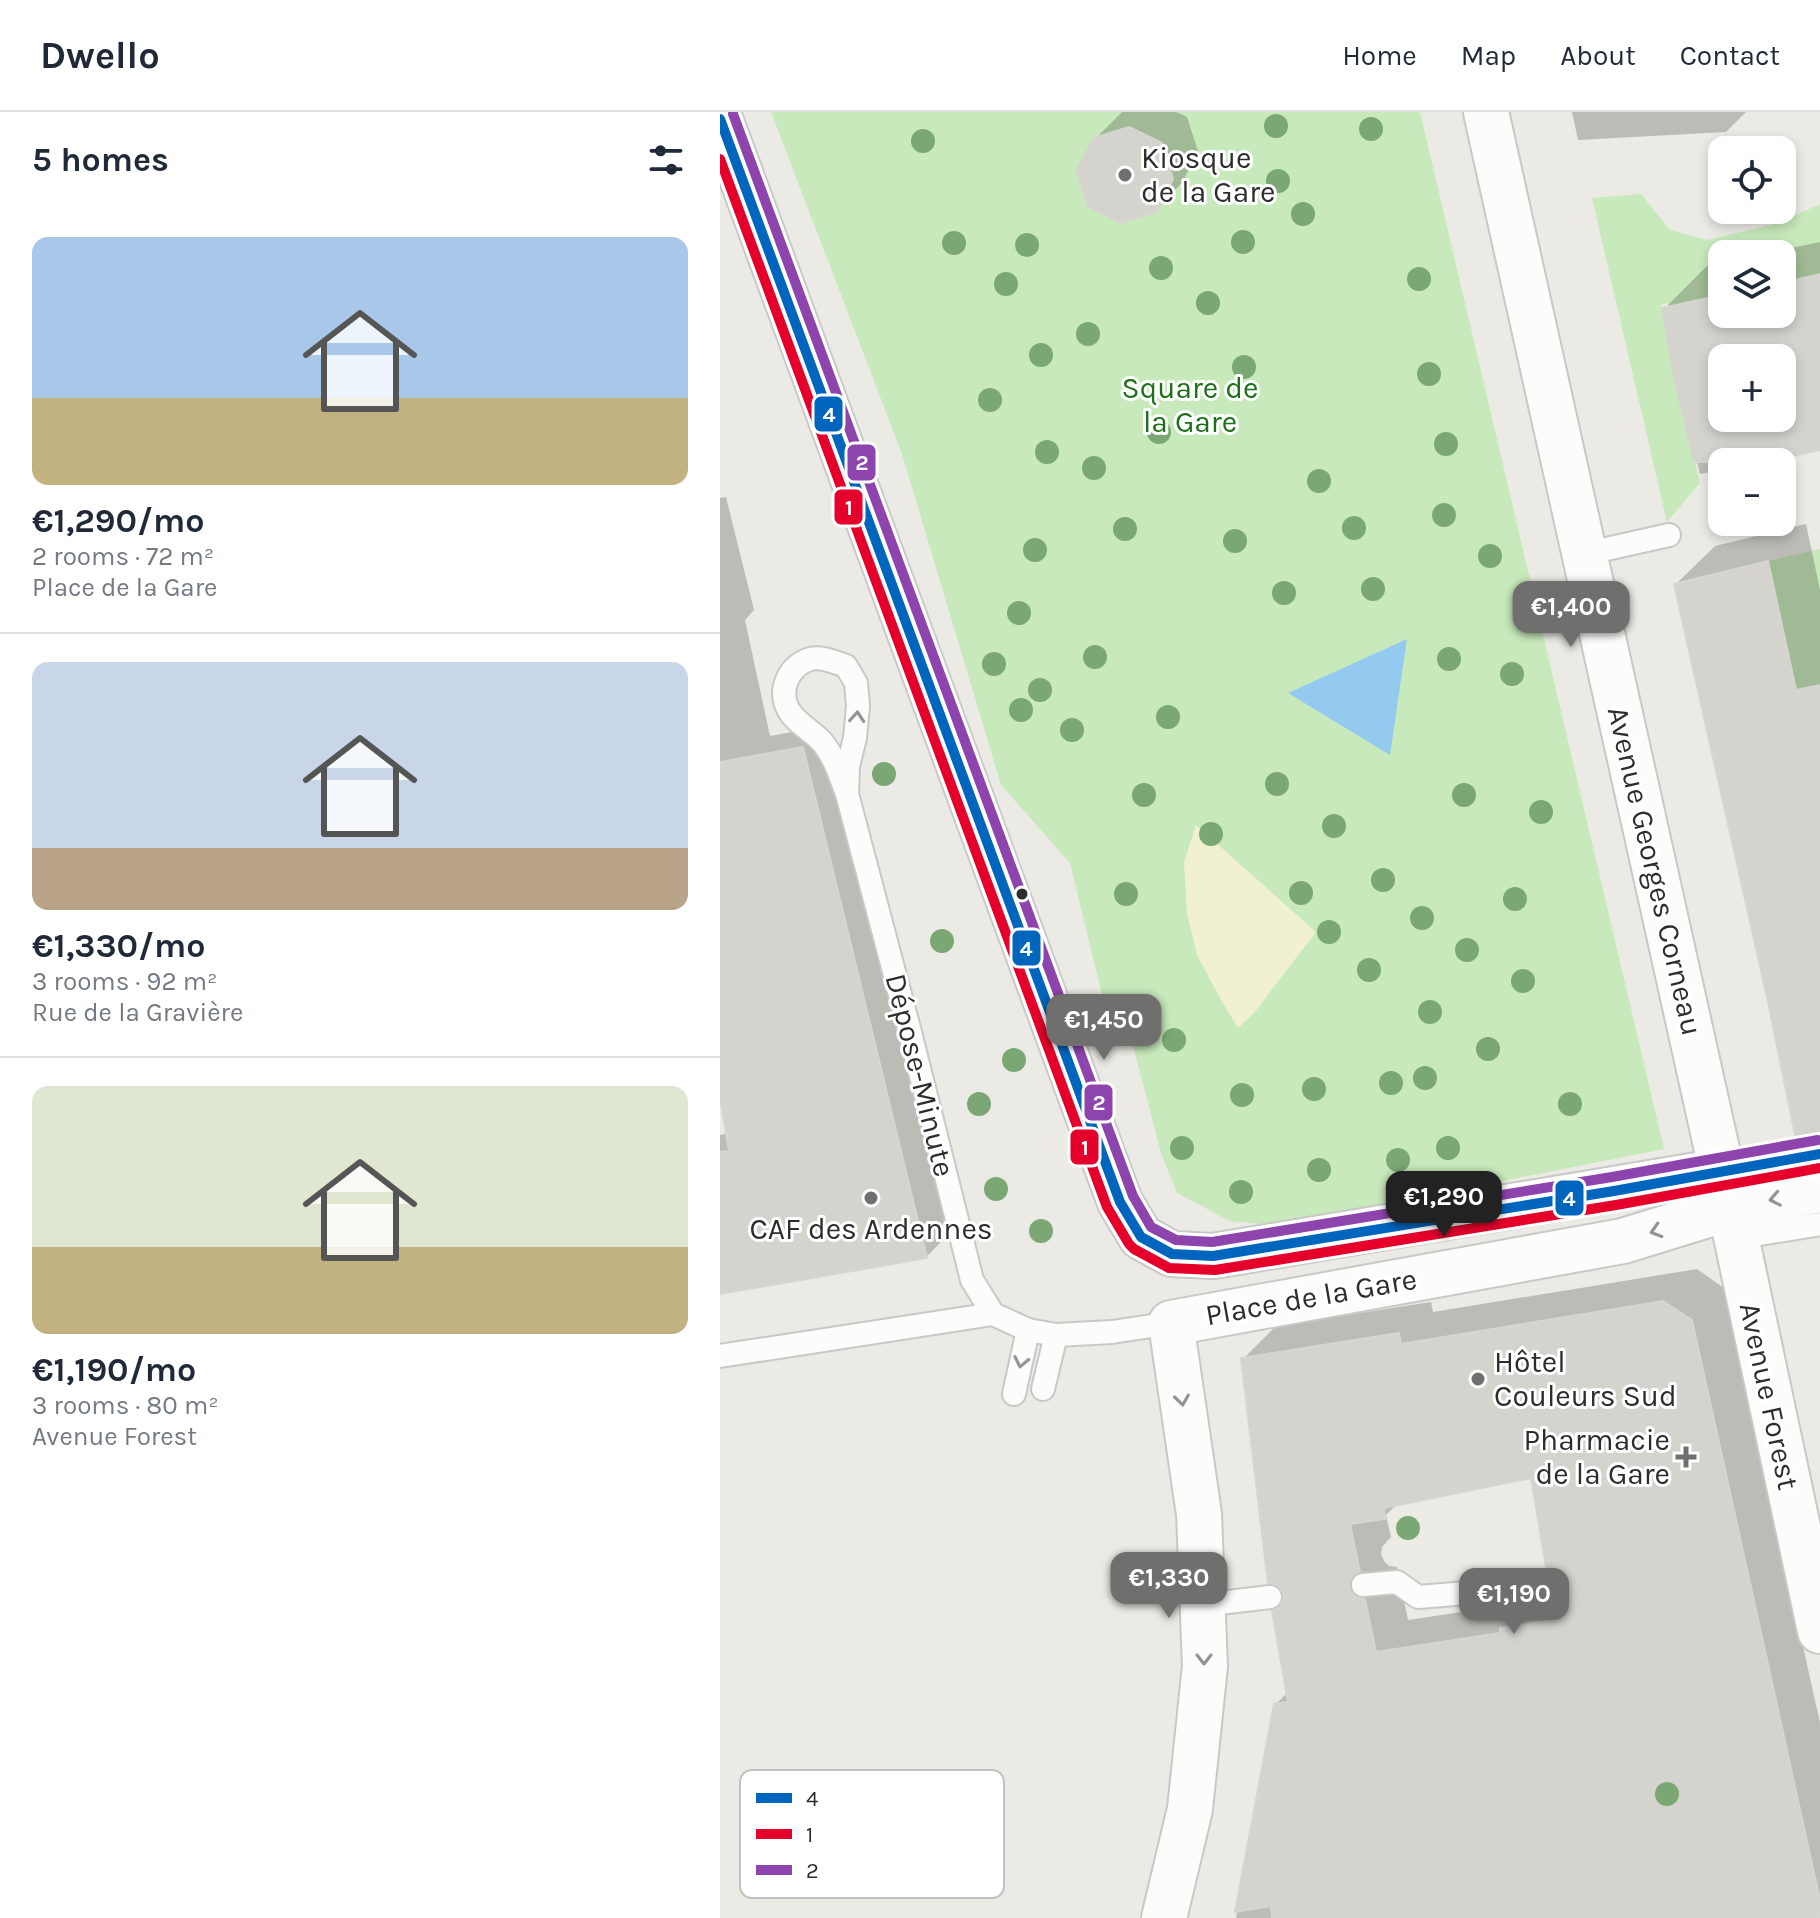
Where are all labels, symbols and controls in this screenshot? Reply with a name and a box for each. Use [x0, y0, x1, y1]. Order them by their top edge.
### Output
text: Dwello [40, 33, 160, 78]
text: Home [1342, 39, 1417, 72]
text: Map [1461, 39, 1516, 72]
text: About [1560, 39, 1636, 72]
text: Contact [1680, 39, 1780, 72]
map controls [1708, 136, 1796, 536]
button: locate [1708, 136, 1796, 224]
icon: filters [644, 138, 688, 182]
text: 5 homes [32, 140, 169, 180]
place label: Kiosque de la Gare [1141, 140, 1275, 210]
marker: Kiosque de la Gare [1116, 166, 1134, 184]
button: layers [1708, 240, 1796, 328]
icon: home [288, 289, 432, 433]
button: + [1708, 344, 1796, 432]
park label: Square de la Gare [1122, 370, 1258, 440]
line badge: 4 [813, 395, 844, 433]
text: 4 [822, 402, 836, 428]
line badge: 2 [846, 443, 877, 482]
button: − [1708, 448, 1796, 536]
text: 2 [855, 450, 869, 476]
line badge: 1 [833, 488, 864, 526]
text: 1 [845, 495, 853, 521]
text: €1,290/mo [32, 501, 205, 541]
text: 2 rooms · 72 m² [32, 541, 214, 572]
text: Place de la Gare [32, 572, 217, 603]
pin: €1,400 [1506, 581, 1636, 649]
text: €1,400 [1531, 591, 1611, 622]
street label: Avenue Georges Corneau [1600, 703, 1710, 1039]
one-way arrow [848, 710, 865, 723]
icon: home [288, 714, 432, 858]
unlabelled marker [1014, 886, 1030, 902]
text: €1,330/mo [32, 926, 206, 966]
line badge: 4 [1011, 929, 1042, 967]
text: 4 [1019, 936, 1033, 962]
text: 3 rooms · 92 m² [32, 966, 217, 997]
street label: Dépose-Minute [877, 970, 963, 1180]
pin: €1,450 [1039, 994, 1169, 1062]
text: Rue de la Gravière [32, 997, 243, 1028]
text: €1,450 [1064, 1004, 1144, 1035]
line badge: 2 [1083, 1083, 1114, 1122]
text: 2 [1092, 1090, 1106, 1116]
line badge: 1 [1069, 1128, 1100, 1166]
text: 1 [1081, 1135, 1089, 1161]
icon: home [288, 1138, 432, 1282]
pin: €1,290 [1379, 1171, 1509, 1239]
line badge: 4 [1554, 1179, 1585, 1217]
text: €1,290 [1404, 1181, 1484, 1212]
text: 4 [1562, 1186, 1576, 1212]
marker: CAF des Ardennes [862, 1189, 880, 1207]
one-way arrow [1769, 1190, 1782, 1207]
place label: CAF des Ardennes [749, 1211, 993, 1247]
one-way arrow [1649, 1222, 1663, 1238]
street label: Place de la Gare [1203, 1261, 1419, 1333]
street label: Avenue Forest [1732, 1299, 1806, 1493]
place label: Hôtel Couleurs Sud [1494, 1344, 1677, 1414]
text: €1,190/mo [32, 1350, 196, 1390]
one-way arrow [1013, 1355, 1030, 1368]
marker: Hôtel Couleurs Sud [1469, 1370, 1487, 1388]
text: 3 rooms · 80 m² [32, 1390, 219, 1421]
one-way arrow [1173, 1393, 1190, 1407]
text: Avenue Forest [32, 1421, 197, 1452]
place label: Pharmacie de la Gare [1524, 1422, 1670, 1492]
marker: Pharmacie de la Gare [1677, 1448, 1695, 1466]
pin: €1,330 [1104, 1552, 1234, 1620]
text: €1,330 [1128, 1562, 1210, 1593]
pin: €1,190 [1449, 1568, 1579, 1636]
text: €1,190 [1477, 1578, 1551, 1609]
one-way arrow [1195, 1653, 1213, 1666]
legend [740, 1770, 1004, 1898]
text: 4 [806, 1786, 818, 1812]
text: 1 [806, 1822, 813, 1848]
text: 2 [806, 1858, 819, 1884]

